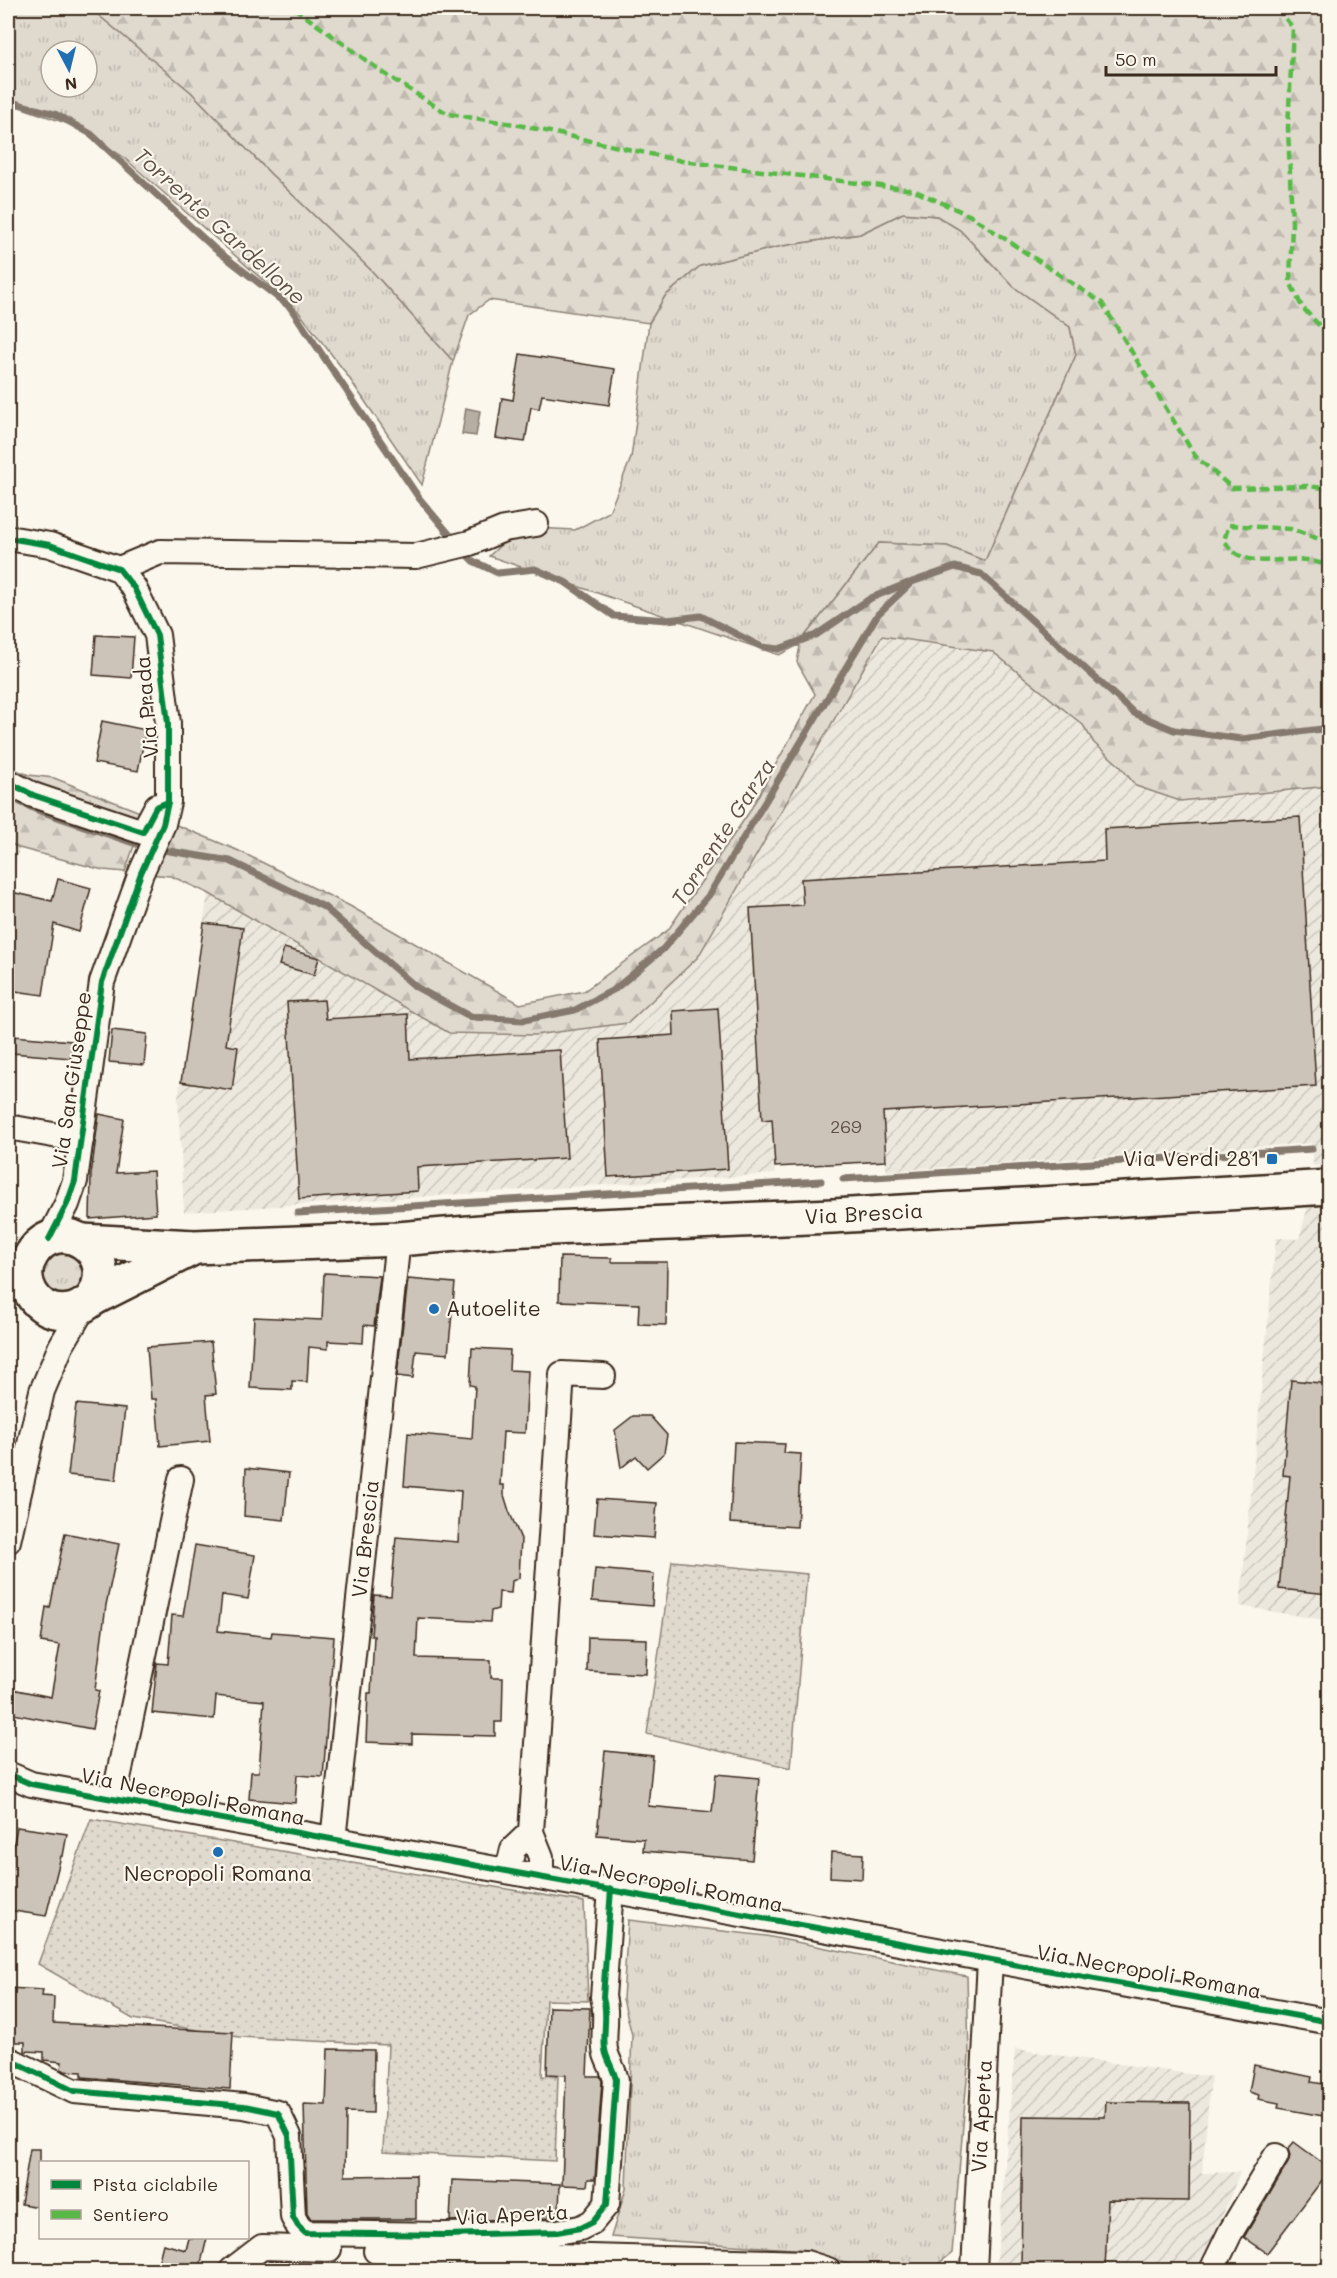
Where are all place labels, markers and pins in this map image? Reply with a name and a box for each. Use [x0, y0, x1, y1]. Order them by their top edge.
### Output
place label: Via Verdi 281 [1123, 1144, 1260, 1171]
marker: Via Verdi 281 [1265, 1152, 1279, 1166]
place label: Autoelite [446, 1294, 541, 1321]
marker: Autoelite [427, 1302, 441, 1316]
marker: Necropoli Romana [211, 1845, 225, 1859]
place label: Necropoli Romana [124, 1859, 312, 1886]

